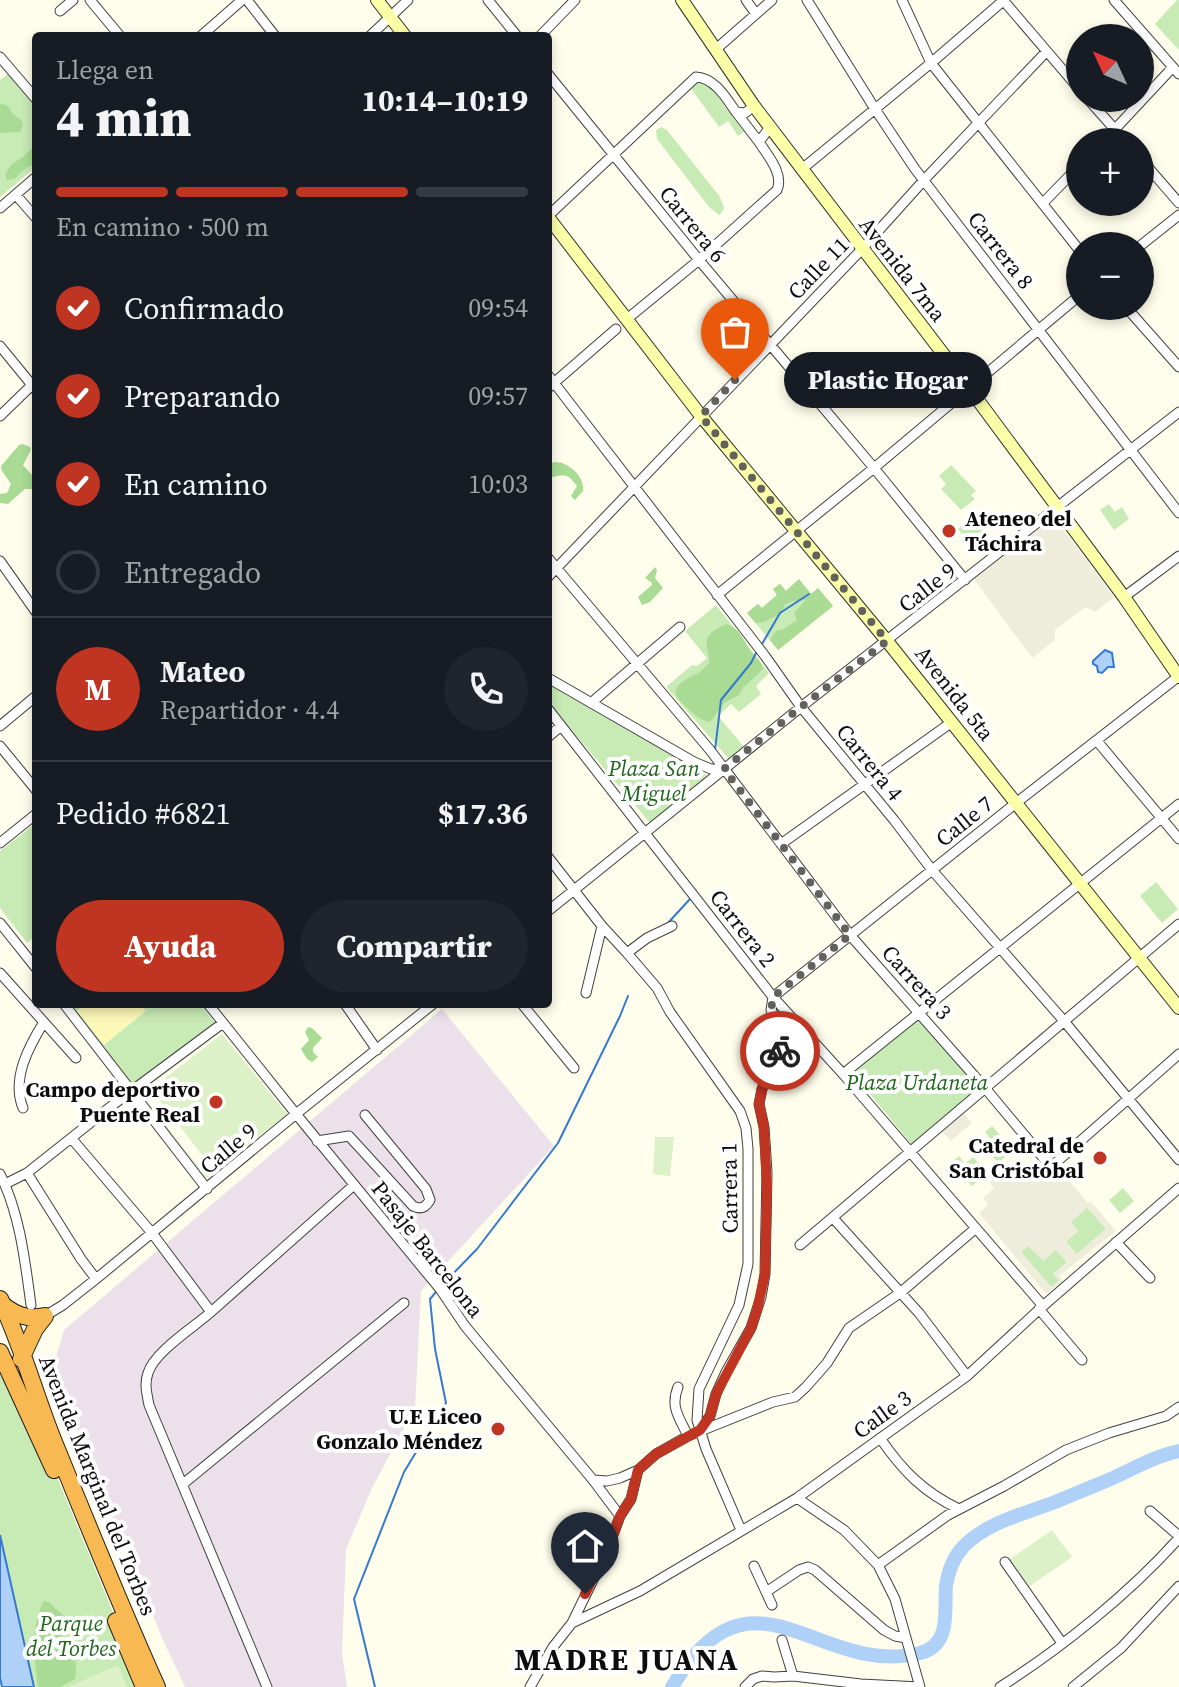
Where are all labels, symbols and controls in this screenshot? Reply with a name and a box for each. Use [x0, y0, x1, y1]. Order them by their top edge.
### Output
north arrow [1066, 24, 1154, 112]
map controls [1066, 24, 1154, 320]
text: Llega en [56, 52, 154, 88]
text: 10:14–10:19 [361, 80, 528, 121]
text: 4 min [56, 82, 192, 153]
button: + [1066, 128, 1154, 216]
street label: Carrera 6 [653, 179, 733, 269]
street label: Carrera 8 [961, 205, 1041, 295]
text: En camino · 500 m [56, 209, 269, 245]
street label: Avenida 7ma [852, 210, 954, 328]
street label: Calle 11 [781, 230, 855, 306]
button: − [1066, 232, 1154, 320]
icon: check [56, 286, 100, 330]
text: Confirmado [124, 288, 284, 329]
text: 09:54 [468, 290, 528, 326]
pin [701, 298, 769, 380]
icon: bag [713, 310, 757, 354]
callout: Plastic Hogar [783, 352, 991, 408]
text: Plastic Hogar [808, 362, 968, 398]
icon: check [56, 374, 100, 418]
text: Preparando [124, 376, 281, 417]
text: 09:57 [468, 378, 528, 414]
icon: check [56, 462, 100, 506]
text: En camino [124, 464, 268, 505]
text: 10:03 [468, 466, 528, 502]
place label: Ateneo del Táchira [965, 503, 1072, 558]
marker: Ateneo del Táchira [940, 522, 958, 540]
text: Entregado [124, 552, 261, 593]
street label: Calle 9 [892, 555, 962, 619]
street label: Avenida 5ta [908, 639, 1002, 747]
button: phone [444, 647, 528, 731]
text: Mateo [160, 651, 245, 692]
text: M [85, 669, 111, 710]
text: Repartidor · 4.4 [160, 692, 339, 728]
street label: Carrera 4 [830, 717, 910, 807]
park label: Plaza San Miguel [607, 753, 700, 808]
street label: Calle 7 [929, 789, 999, 853]
text: Pedido #6821 [56, 793, 231, 834]
text: $17.36 [438, 793, 528, 834]
street label: Carrera 2 [703, 883, 783, 973]
button: Ayuda [56, 900, 284, 992]
button: Compartir [300, 900, 528, 992]
street label: Carrera 3 [875, 938, 959, 1026]
courier [740, 1011, 820, 1091]
icon: bike [758, 1029, 802, 1073]
park label: Plaza Urdaneta [845, 1067, 989, 1097]
place label: Campo deportivo Puente Real [26, 1074, 200, 1129]
marker: Campo deportivo Puente Real [207, 1093, 225, 1111]
street label: Calle 9 [193, 1115, 263, 1181]
place label: Catedral de San Cristóbal [949, 1130, 1084, 1185]
street label: Carrera 1 [713, 1142, 745, 1234]
marker: Catedral de San Cristóbal [1091, 1149, 1109, 1167]
street label: Pasaje Barcelona [365, 1174, 491, 1324]
street label: Avenida Marginal del Torbes [32, 1350, 164, 1620]
street label: Calle 3 [847, 1383, 917, 1445]
place label: U.E Liceo Gonzalo Méndez [316, 1401, 482, 1456]
marker: U.E Liceo Gonzalo Méndez [489, 1420, 507, 1438]
pin [551, 1512, 619, 1594]
icon: home [563, 1524, 607, 1568]
park label: Parque del Torbes [26, 1608, 116, 1663]
district label: MADRE JUANA [514, 1639, 740, 1680]

